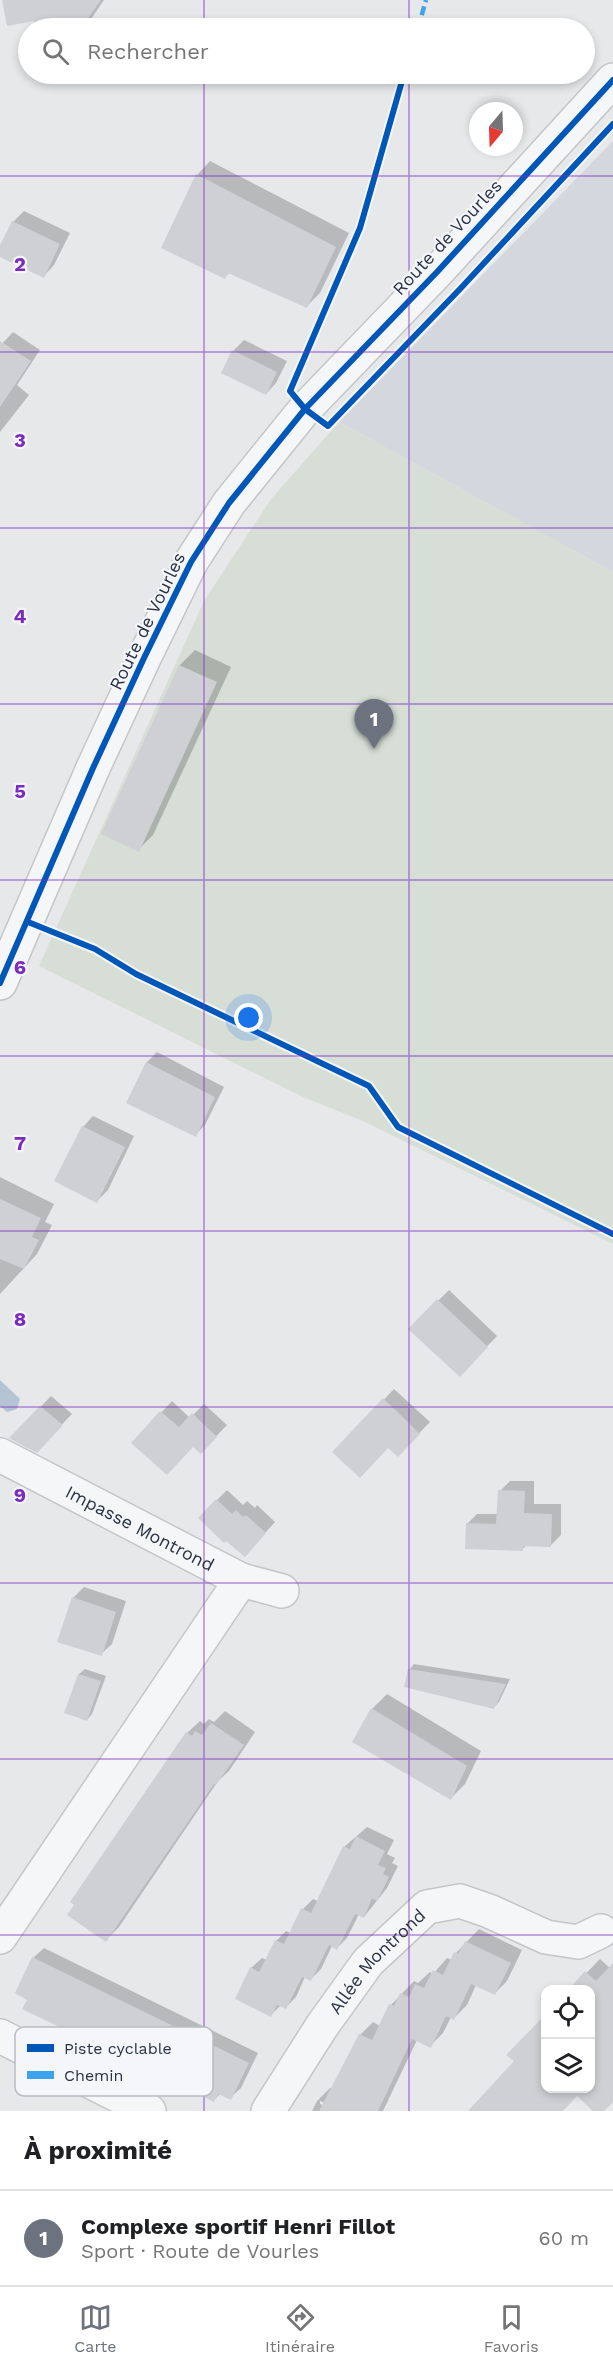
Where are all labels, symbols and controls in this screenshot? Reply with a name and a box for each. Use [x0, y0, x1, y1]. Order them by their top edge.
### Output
search box [18, 18, 595, 84]
icon: search [39, 35, 72, 68]
text: Rechercher [87, 39, 209, 64]
north arrow [469, 102, 523, 156]
street label: Route de Vourles [388, 175, 506, 299]
text: 2 [14, 252, 26, 276]
text: 3 [14, 428, 26, 452]
street label: Route de Vourles [105, 549, 189, 693]
text: 4 [14, 604, 27, 628]
pin: 1 [354, 700, 394, 749]
text: 5 [14, 779, 26, 803]
text: 6 [14, 955, 26, 979]
your location [234, 1003, 263, 1032]
text: 7 [14, 1131, 26, 1155]
text: 8 [14, 1307, 26, 1331]
street label: Impasse Montrond [62, 1481, 218, 1575]
text: 9 [14, 1483, 26, 1507]
street label: Allée Montrond [324, 1904, 429, 2018]
map controls [541, 1985, 595, 2093]
button: locate [541, 1985, 595, 2039]
legend [15, 2027, 213, 2096]
text: Piste cyclable [64, 2039, 172, 2058]
button: layers [541, 2039, 595, 2093]
text: Chemin [64, 2066, 124, 2085]
text: À proximité [24, 2135, 172, 2165]
text: Complexe sportif Henri Fillot [81, 2214, 395, 2239]
text: 1 [39, 2226, 48, 2250]
text: 60 m [539, 2226, 589, 2250]
text: Sport · Route de Vourles [81, 2239, 319, 2263]
tab: Carte [74, 2301, 116, 2356]
tab: Itinéraire [265, 2301, 335, 2356]
tab: Favoris [484, 2301, 539, 2356]

